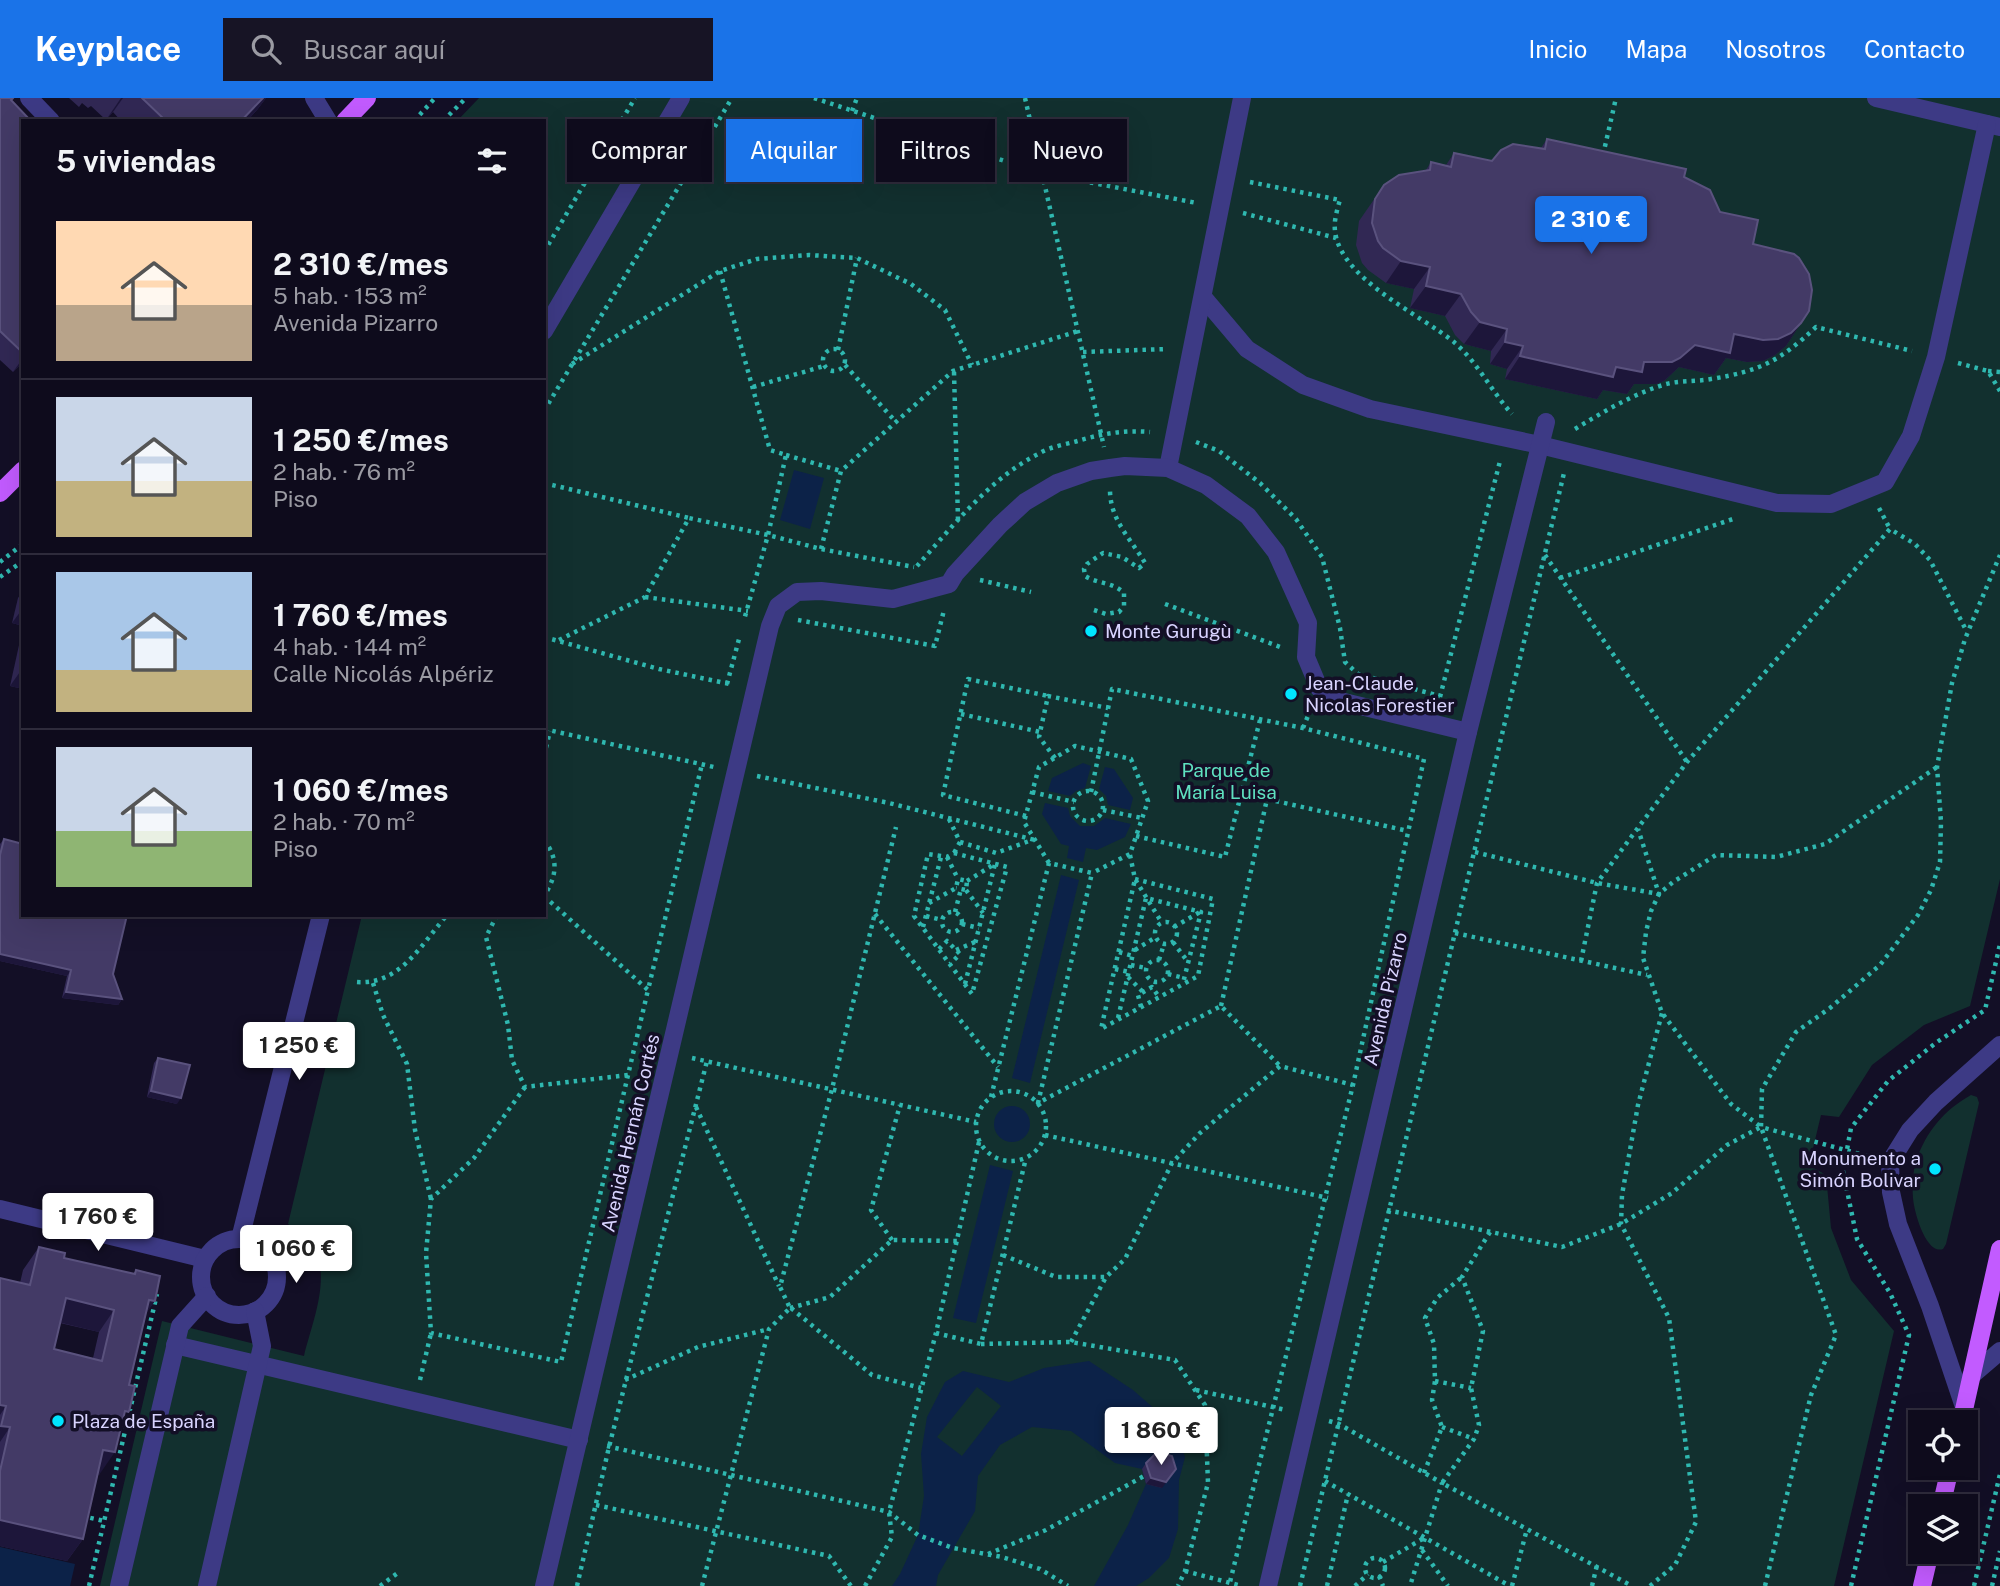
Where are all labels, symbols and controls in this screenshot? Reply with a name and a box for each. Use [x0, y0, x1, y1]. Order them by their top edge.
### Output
search box [223, 18, 713, 81]
text: Keyplace [35, 30, 181, 68]
icon: search [247, 30, 285, 68]
text: Buscar aquí [303, 34, 445, 65]
text: Inicio [1528, 35, 1587, 63]
text: Mapa [1625, 35, 1687, 63]
text: Nosotros [1725, 35, 1826, 63]
text: Contacto [1864, 35, 1965, 63]
chip: Comprar [567, 119, 712, 182]
chip: Alquilar [726, 119, 862, 182]
chip: Filtros [876, 119, 995, 182]
chip: Nuevo [1009, 119, 1127, 182]
icon: filters [473, 142, 511, 180]
text: 5 viviendas [56, 143, 216, 179]
pin: 2 310 € [1526, 197, 1656, 256]
text: 2 310 € [1551, 205, 1631, 232]
text: 2 310 €/mes [273, 246, 449, 282]
icon: home [112, 249, 196, 333]
text: 5 hab. · 153 m² [273, 282, 427, 309]
text: Avenida Pizarro [273, 309, 438, 336]
text: 1 250 €/mes [273, 422, 449, 458]
icon: home [112, 425, 196, 509]
text: 2 hab. · 76 m² [273, 458, 415, 485]
text: Piso [273, 485, 318, 512]
text: 1 760 €/mes [273, 597, 448, 633]
icon: home [112, 600, 196, 684]
place label: Monte Gurugù [1105, 620, 1231, 642]
marker: Monte Gurugù [1083, 623, 1099, 639]
text: 4 hab. · 144 m² [273, 633, 426, 660]
text: Calle Nicolás Alpériz [273, 660, 494, 687]
place label: Jean-Claude Nicolas Forestier [1305, 672, 1455, 716]
marker: Jean-Claude Nicolas Forestier [1283, 686, 1299, 702]
park label: Parque de María Luisa [1175, 759, 1277, 803]
text: 1 060 €/mes [273, 772, 449, 808]
icon: home [112, 775, 196, 859]
text: 2 hab. · 70 m² [273, 808, 415, 835]
text: Piso [273, 835, 318, 862]
street label: Avenida Pizarro [1359, 930, 1411, 1068]
pin: 1 250 € [234, 1023, 364, 1082]
text: 1 250 € [259, 1031, 339, 1058]
street label: Avenida Hernán Cortés [596, 1032, 664, 1234]
place label: Monumento a Simón Bolivar [1799, 1147, 1921, 1191]
marker: Monumento a Simón Bolivar [1927, 1161, 1943, 1177]
pin: 1 760 € [33, 1194, 163, 1253]
text: 1 760 € [58, 1202, 138, 1229]
pin: 1 060 € [231, 1226, 361, 1285]
text: 1 060 € [256, 1234, 336, 1261]
pin: 1 860 € [1096, 1408, 1226, 1467]
place label: Plaza de España [72, 1410, 215, 1432]
map controls [1908, 1410, 1978, 1564]
button: locate [1908, 1410, 1978, 1480]
marker: Plaza de España [50, 1413, 66, 1429]
text: 1 860 € [1121, 1416, 1201, 1443]
button: layers [1908, 1494, 1978, 1564]

